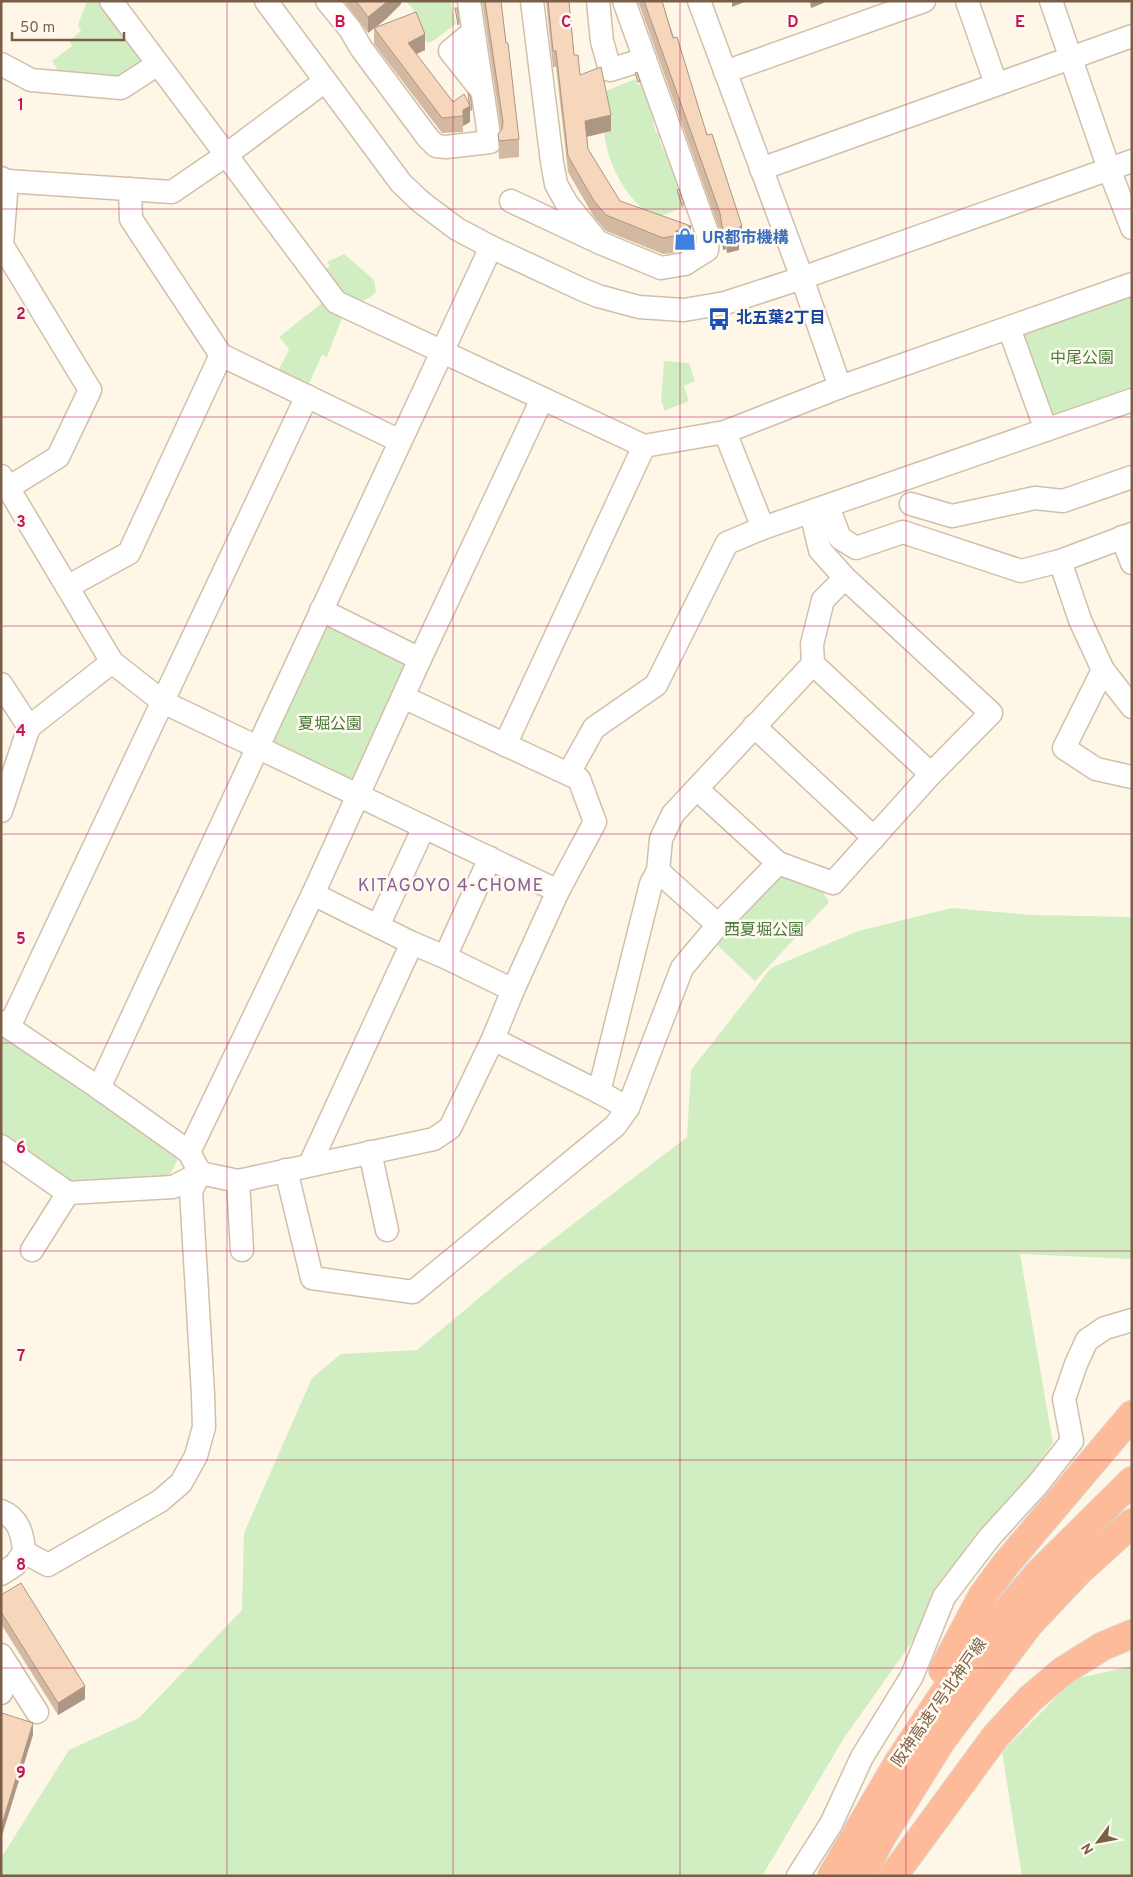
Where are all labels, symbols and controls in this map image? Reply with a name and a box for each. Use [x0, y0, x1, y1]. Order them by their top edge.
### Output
scale bar [12, 10, 125, 42]
text: B [334, 13, 346, 33]
text: C [561, 13, 571, 33]
text: D [787, 13, 799, 33]
text: E [1015, 13, 1025, 33]
text: 50 m [20, 19, 55, 38]
text: 1 [18, 96, 24, 116]
shop icon: UR都市機構 [672, 226, 698, 252]
place label: UR都市機構 [702, 228, 788, 249]
text: 2 [16, 305, 26, 325]
bus stop icon: 北五葉2丁目 [706, 306, 732, 332]
place label: 北五葉2丁目 [736, 309, 826, 329]
park label: 中尾公園 [1050, 349, 1114, 369]
text: 3 [16, 513, 26, 533]
park label: 夏堀公園 [298, 715, 362, 735]
text: 4 [16, 722, 26, 742]
district label: KITAGOYO 4-CHOME [358, 875, 544, 898]
park label: 西夏堀公園 [724, 921, 804, 941]
text: 5 [16, 930, 26, 950]
text: 6 [16, 1139, 26, 1159]
text: 7 [17, 1347, 25, 1367]
text: 8 [16, 1556, 26, 1576]
street label: 阪神高速7号北神戸線 [888, 1635, 992, 1771]
text: 9 [16, 1764, 26, 1784]
north arrow [1073, 1817, 1123, 1867]
text: N [1078, 1839, 1098, 1857]

